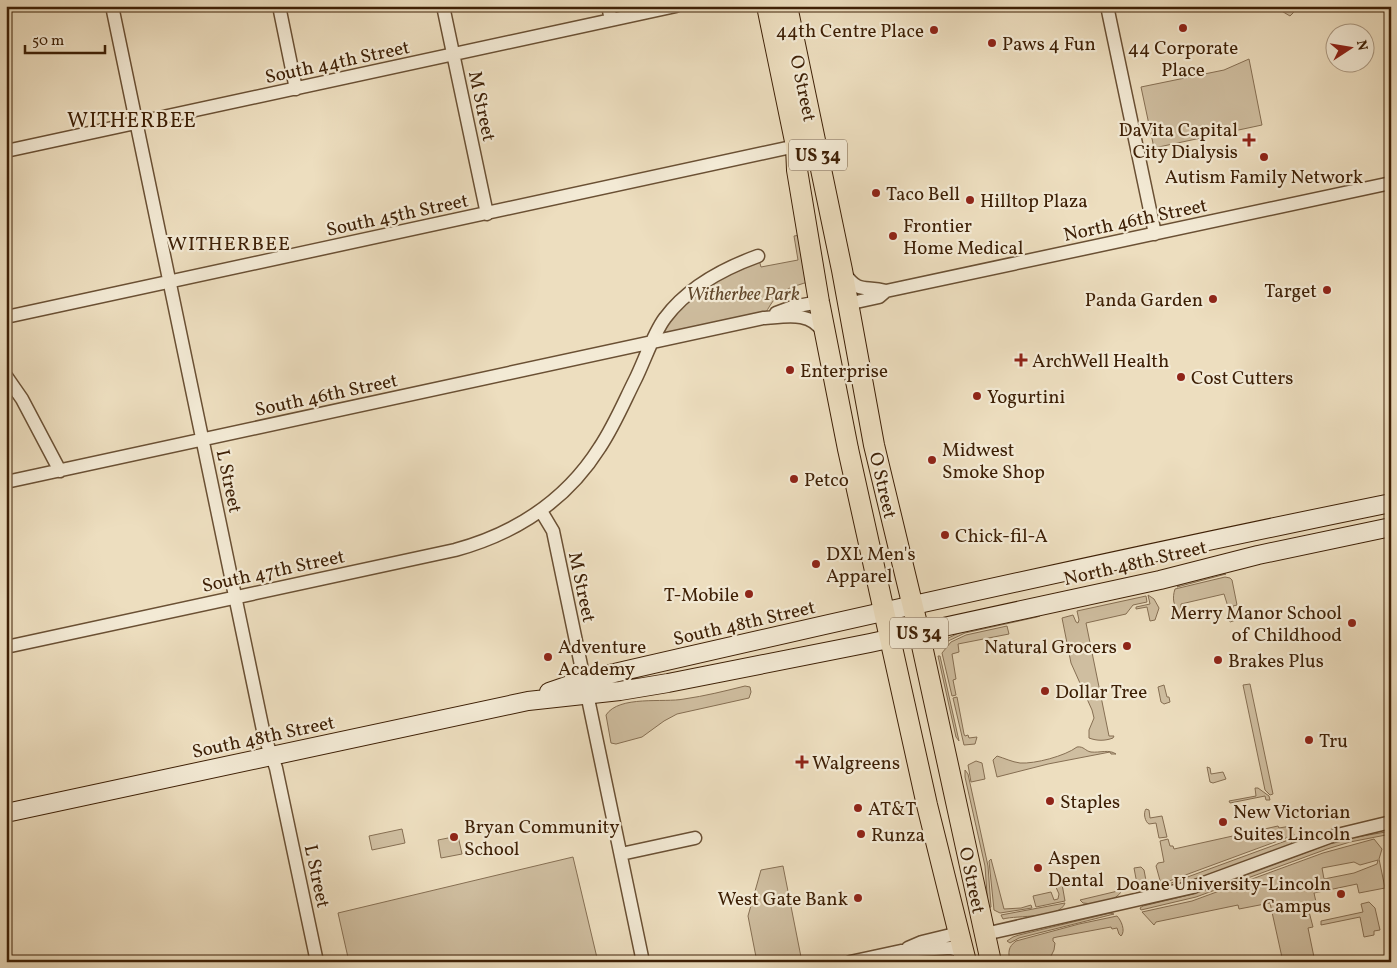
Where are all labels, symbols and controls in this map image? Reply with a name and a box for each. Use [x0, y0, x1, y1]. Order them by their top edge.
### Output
place label: 44th Centre Place [776, 19, 924, 45]
scale bar [25, 22, 105, 54]
marker: 44 Corporate Place [1177, 22, 1189, 34]
north arrow [1324, 22, 1374, 72]
marker: 44th Centre Place [928, 24, 940, 36]
text: 50 m [32, 31, 64, 52]
place label: Paws 4 Fun [1002, 32, 1096, 58]
street label: South 44th Street [263, 35, 413, 91]
place label: 44 Corporate Place [1128, 36, 1238, 84]
marker: Paws 4 Fun [986, 37, 998, 49]
text: N [1351, 39, 1372, 53]
street label: O Street [782, 53, 822, 124]
street label: M Street [461, 69, 501, 144]
district label: WITHERBEE [67, 107, 197, 136]
place label: DaVita Capital City Dialysis [1119, 118, 1238, 166]
marker: DaVita Capital City Dialysis [1242, 133, 1256, 147]
road number: US 34 [789, 140, 847, 170]
marker: Autism Family Network [1258, 151, 1270, 163]
place label: Autism Family Network [1165, 165, 1363, 191]
place label: Taco Bell [886, 182, 960, 208]
marker: Taco Bell [870, 187, 882, 199]
street label: South 45th Street [324, 188, 471, 244]
place label: Hilltop Plaza [980, 189, 1088, 215]
street label: North 46th Street [1061, 193, 1210, 249]
marker: Hilltop Plaza [964, 194, 976, 206]
place label: Frontier Home Medical [903, 214, 1024, 262]
marker: Frontier Home Medical [887, 230, 899, 242]
district label: WITHERBEE [167, 231, 291, 259]
place label: Target [1264, 279, 1317, 305]
park label: Witherbee Park [686, 282, 800, 308]
marker: Target [1321, 284, 1333, 296]
place label: Panda Garden [1085, 288, 1203, 314]
marker: Panda Garden [1207, 293, 1219, 305]
place label: ArchWell Health [1032, 349, 1169, 375]
marker: ArchWell Health [1014, 353, 1028, 367]
place label: Enterprise [800, 359, 888, 385]
marker: Enterprise [784, 364, 796, 376]
place label: Cost Cutters [1191, 366, 1293, 392]
street label: South 46th Street [253, 368, 401, 424]
marker: Cost Cutters [1175, 371, 1187, 383]
place label: Yogurtini [987, 385, 1065, 411]
marker: Yogurtini [971, 390, 983, 402]
place label: Midwest Smoke Shop [942, 438, 1045, 486]
street label: L Street [209, 447, 248, 516]
street label: O Street [862, 450, 902, 522]
marker: Midwest Smoke Shop [926, 454, 938, 466]
place label: Petco [804, 468, 849, 494]
marker: Petco [788, 473, 800, 485]
place label: Chick-fil-A [955, 524, 1048, 550]
marker: Chick-fil-A [939, 529, 951, 541]
street label: North 48th Street [1061, 535, 1210, 593]
place label: DXL Men's Apparel [826, 542, 916, 590]
street label: South 47th Street [200, 544, 347, 600]
street label: M Street [561, 550, 601, 625]
marker: DXL Men's Apparel [810, 558, 822, 570]
place label: T-Mobile [664, 583, 739, 609]
marker: T-Mobile [743, 588, 755, 600]
street label: South 48th Street [671, 595, 818, 653]
place label: Merry Manor School of Childhood [1170, 601, 1342, 649]
marker: Merry Manor School of Childhood [1346, 617, 1358, 629]
road number: US 34 [890, 618, 948, 648]
place label: Adventure Academy [558, 635, 646, 683]
place label: Natural Grocers [984, 635, 1117, 661]
marker: Natural Grocers [1121, 640, 1133, 652]
place label: Brakes Plus [1228, 649, 1324, 675]
marker: Adventure Academy [542, 651, 554, 663]
marker: Brakes Plus [1212, 654, 1224, 666]
place label: Dollar Tree [1055, 680, 1147, 706]
marker: Dollar Tree [1039, 685, 1051, 697]
street label: South 48th Street [190, 710, 338, 766]
place label: Tru [1319, 729, 1348, 755]
marker: Tru [1303, 734, 1315, 746]
place label: Walgreens [812, 751, 900, 777]
marker: Walgreens [796, 756, 808, 768]
place label: Staples [1060, 790, 1120, 816]
marker: Staples [1044, 795, 1056, 807]
place label: AT&T [868, 797, 916, 823]
place label: New Victorian Suites Lincoln [1233, 800, 1351, 848]
marker: AT&T [852, 802, 864, 814]
place label: Bryan Community School [464, 815, 620, 863]
marker: New Victorian Suites Lincoln [1217, 816, 1229, 828]
place label: Runza [871, 823, 925, 849]
marker: Runza [855, 828, 867, 840]
marker: Bryan Community School [448, 831, 460, 843]
street label: L Street [297, 842, 336, 911]
street label: O Street [951, 845, 991, 916]
place label: Aspen Dental [1048, 846, 1104, 894]
marker: Aspen Dental [1032, 862, 1044, 874]
place label: Doane University-Lincoln Campus [1116, 872, 1331, 920]
place label: West Gate Bank [718, 887, 848, 913]
marker: Doane University-Lincoln Campus [1335, 888, 1347, 900]
marker: West Gate Bank [852, 892, 864, 904]

